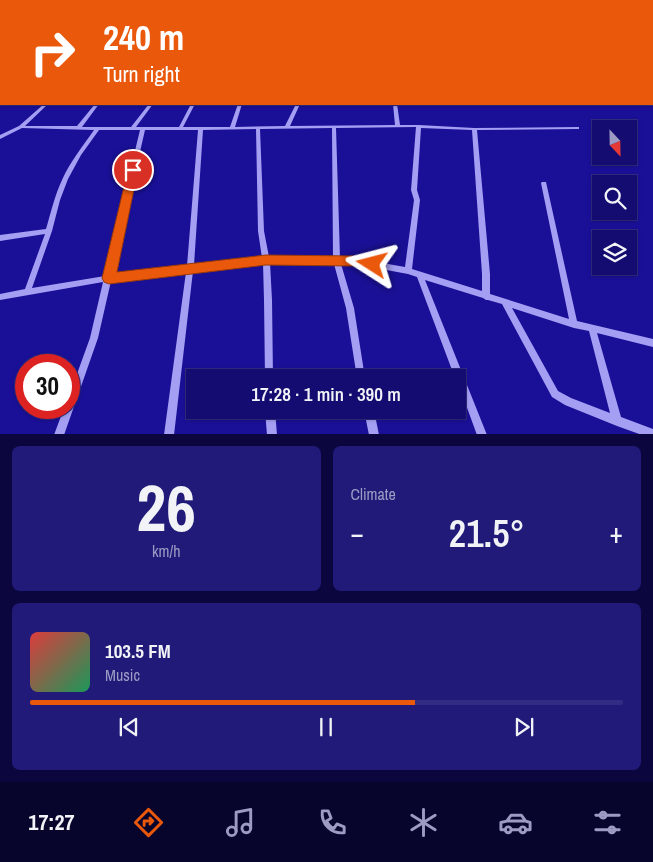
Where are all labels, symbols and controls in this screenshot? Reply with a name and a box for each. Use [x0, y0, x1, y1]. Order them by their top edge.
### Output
text: 240 m [103, 14, 184, 61]
icon: right [20, 20, 85, 85]
text: Turn right [103, 59, 180, 89]
north arrow [592, 120, 638, 165]
map controls [592, 120, 637, 275]
pin [112, 149, 154, 191]
icon: arrive [119, 156, 147, 184]
button: search [592, 175, 637, 220]
button: layers [592, 230, 637, 275]
position arrow [345, 237, 397, 289]
speed limit sign: 30 [15, 354, 80, 419]
text: 17:28 · 1 min · 390 m [251, 381, 401, 407]
text: 26 [137, 464, 196, 551]
text: Climate [351, 483, 396, 505]
text: 21.5° [449, 508, 525, 559]
text: − [351, 514, 364, 552]
text: + [610, 514, 623, 552]
text: km/h [152, 540, 180, 562]
text: 103.5 FM [105, 638, 171, 664]
text: Music [105, 664, 140, 686]
icon: previous [115, 713, 143, 741]
icon: pause [312, 713, 340, 741]
icon: next [510, 713, 538, 741]
icon: directions [131, 805, 166, 840]
icon: music [223, 805, 258, 840]
icon: phone [315, 805, 350, 840]
icon: climate [406, 805, 441, 840]
icon: car [498, 805, 533, 840]
icon: filters [590, 805, 625, 840]
text: 17:27 [28, 807, 74, 837]

